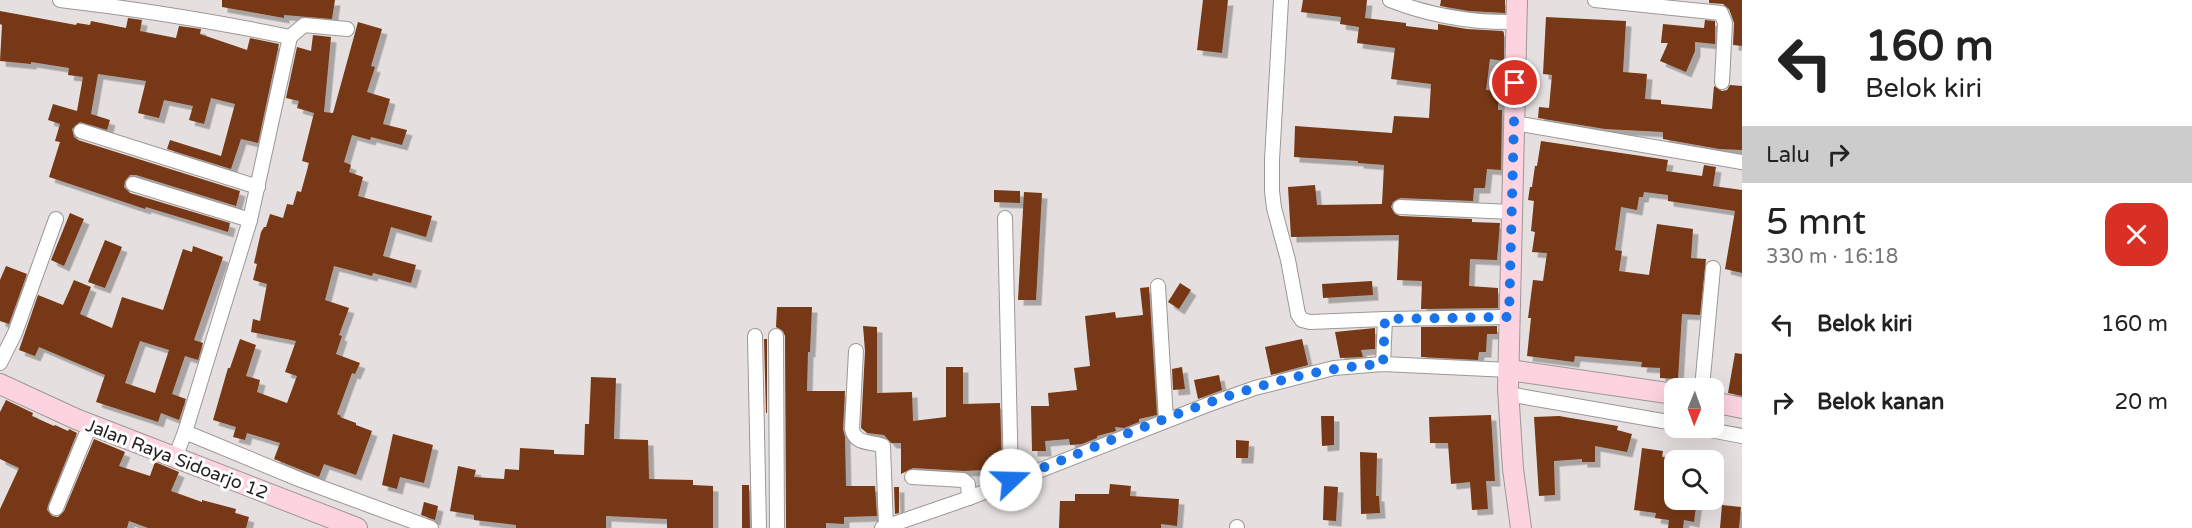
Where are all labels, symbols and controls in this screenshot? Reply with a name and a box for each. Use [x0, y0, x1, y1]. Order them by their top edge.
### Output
text: 160 m [1865, 21, 1994, 72]
icon: left [1766, 24, 1844, 102]
pin [1489, 57, 1540, 108]
icon: arrive [1498, 66, 1531, 99]
text: Belok kiri [1865, 72, 1982, 105]
icon: right [1822, 138, 1855, 171]
text: Lalu [1766, 142, 1810, 168]
text: 5 mnt [1766, 201, 1866, 244]
button: close [2105, 203, 2168, 266]
text: 330 m · 16:18 [1766, 245, 1898, 269]
icon: left [1766, 308, 1799, 341]
text: Belok kiri [1817, 311, 1913, 337]
text: 160 m [2101, 311, 2168, 337]
north arrow [1664, 378, 1724, 438]
map controls [1664, 378, 1724, 510]
icon: right [1766, 386, 1799, 419]
text: Belok kanan [1817, 389, 1944, 415]
text: 20 m [2114, 389, 2168, 415]
street label: Jalan Raya Sidoarjo 12 [83, 414, 271, 504]
position arrow [979, 448, 1043, 512]
button: search [1664, 450, 1724, 510]

